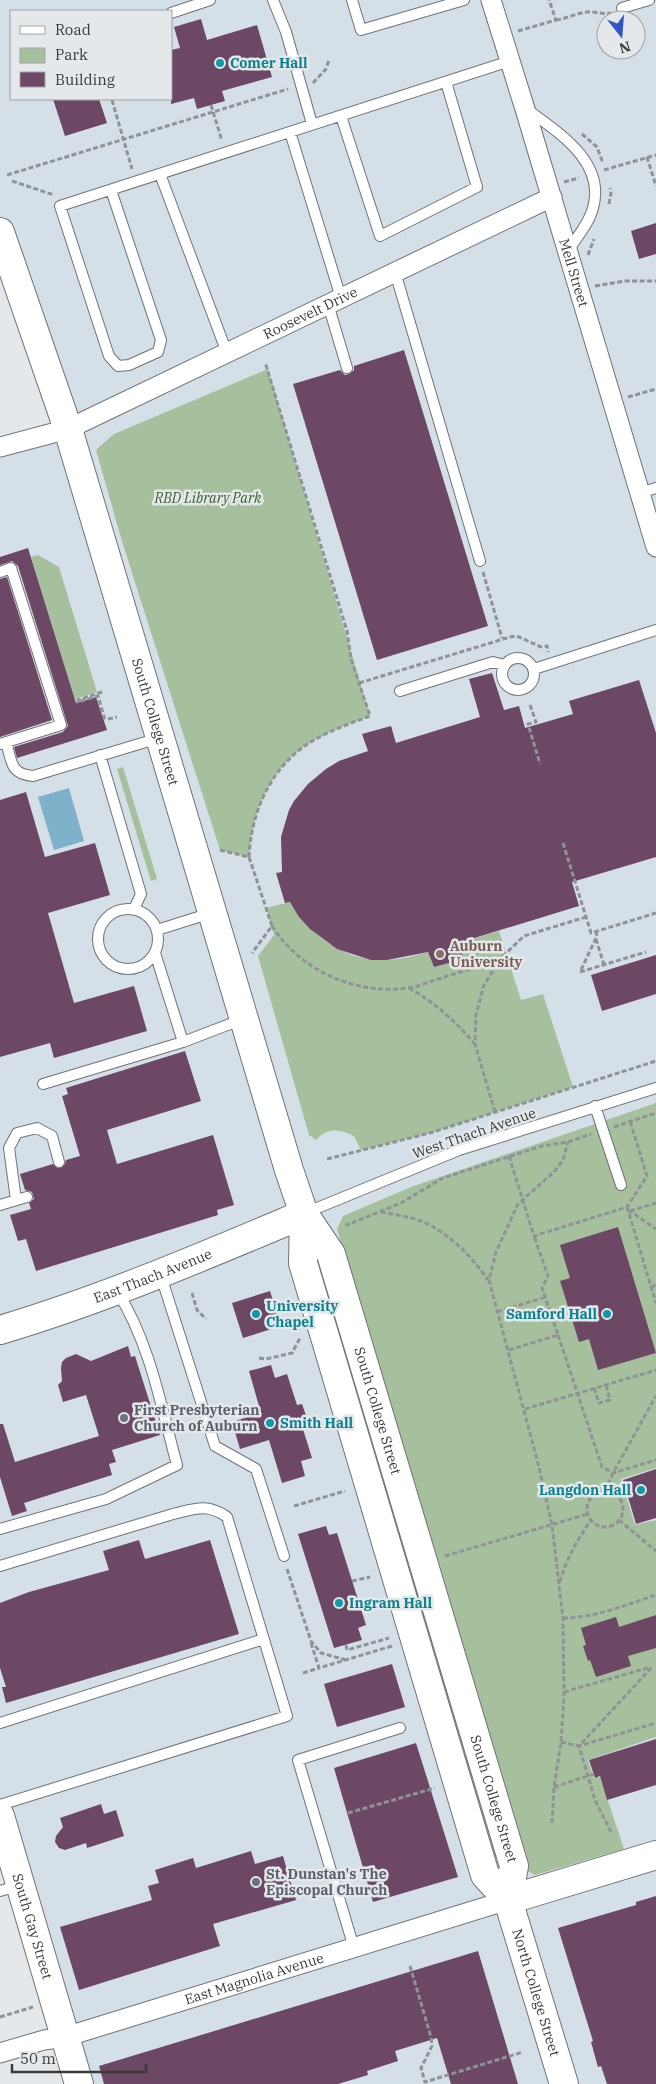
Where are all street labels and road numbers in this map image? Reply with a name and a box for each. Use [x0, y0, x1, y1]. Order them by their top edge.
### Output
street label: Mell Street [555, 236, 593, 309]
street label: Roosevelt Drive [260, 283, 360, 343]
street label: South College Street [128, 656, 183, 788]
street label: West Thach Avenue [410, 1103, 538, 1163]
street label: East Thach Avenue [91, 1245, 214, 1307]
street label: South College Street [350, 1345, 405, 1477]
street label: South College Street [466, 1733, 521, 1865]
street label: South Gay Street [8, 1871, 57, 1981]
street label: North College Street [508, 1926, 564, 2058]
street label: East Magnolia Avenue [182, 1949, 326, 2008]

